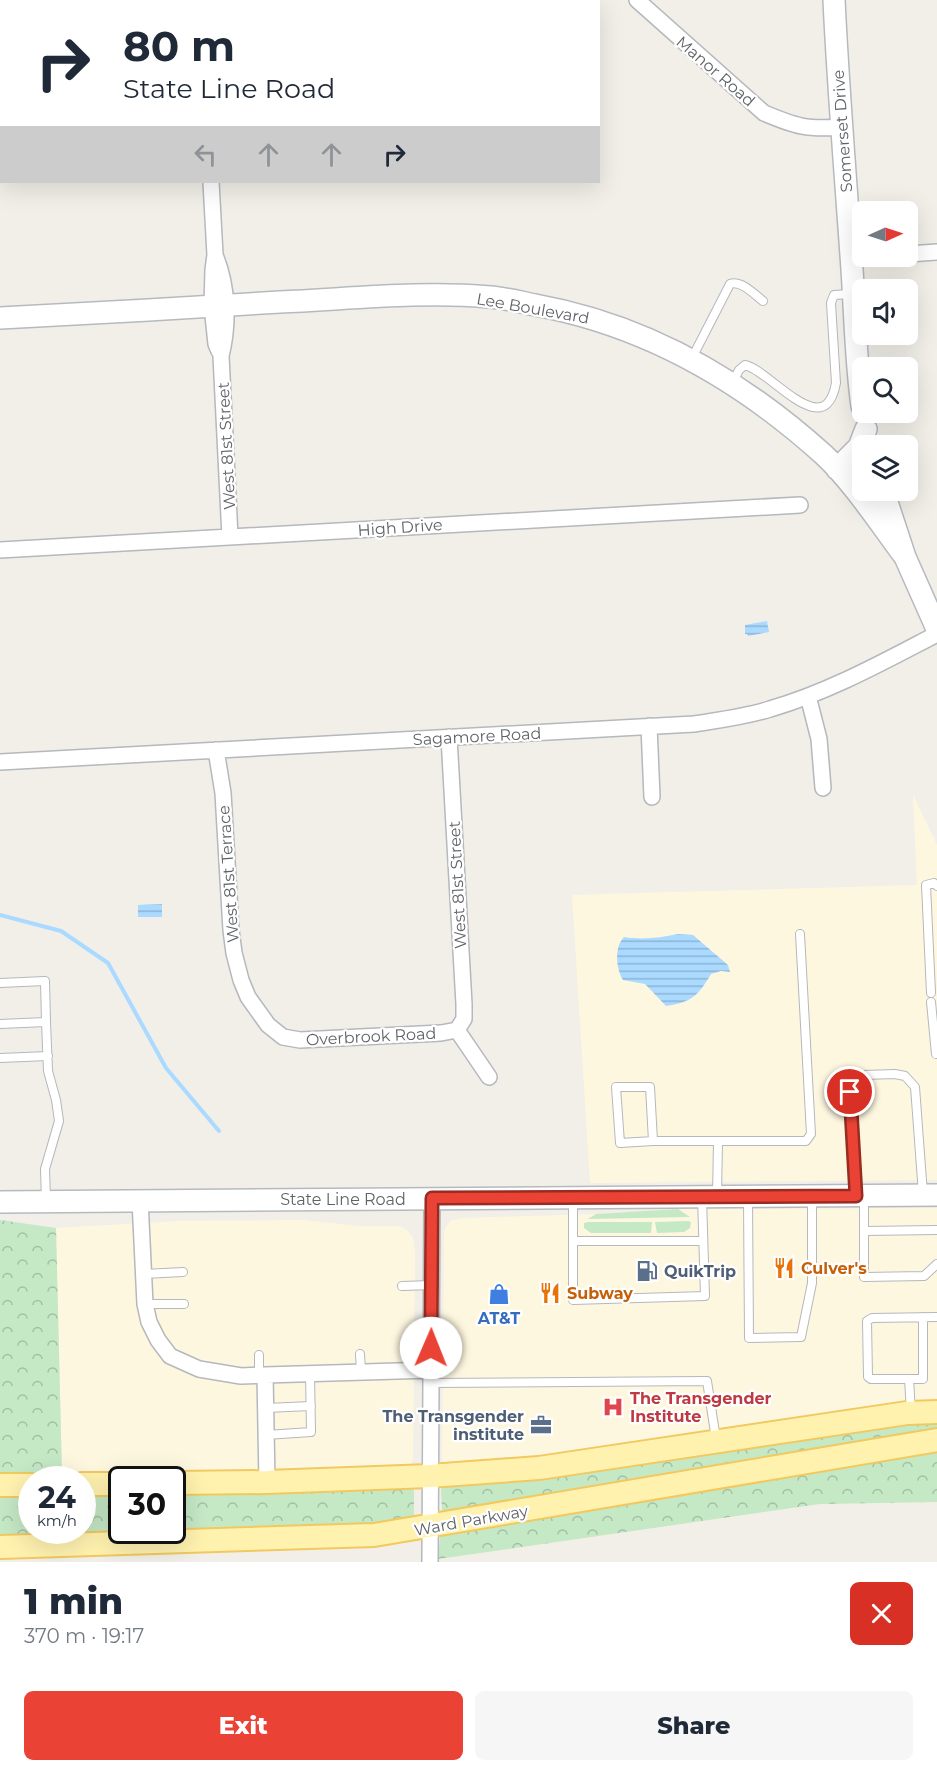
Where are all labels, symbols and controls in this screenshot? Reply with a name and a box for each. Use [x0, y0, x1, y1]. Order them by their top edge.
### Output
text: 80 m [123, 20, 235, 72]
icon: right [24, 24, 102, 102]
street label: Manor Road [672, 32, 759, 111]
street label: Somerset Drive [829, 69, 856, 193]
text: State Line Road [123, 72, 335, 105]
icon: left [189, 138, 222, 171]
icon: ahead [252, 138, 285, 171]
icon: ahead [315, 138, 348, 171]
icon: right [378, 138, 411, 171]
north arrow [852, 201, 918, 267]
map controls [852, 201, 918, 501]
button: sound [852, 279, 918, 345]
street label: Lee Boulevard [475, 289, 591, 328]
button: search [852, 357, 918, 423]
street label: West 81st Street [214, 381, 239, 510]
button: layers [852, 435, 918, 501]
street label: High Drive [357, 515, 443, 540]
street label: Sagamore Road [412, 724, 542, 749]
street label: West 81st Terrace [214, 805, 243, 943]
street label: West 81st Street [445, 820, 470, 949]
street label: Overbrook Road [305, 1024, 437, 1049]
pin [824, 1066, 875, 1117]
icon: arrive [833, 1075, 866, 1108]
street label: State Line Road [280, 1190, 406, 1209]
restaurant icon: Culver's [772, 1256, 796, 1280]
fuel station icon: QuikTrip [635, 1259, 659, 1283]
place label: Culver's [801, 1259, 867, 1278]
place label: QuikTrip [664, 1262, 736, 1281]
restaurant icon: Subway [538, 1281, 562, 1305]
shop icon: AT&T [487, 1282, 511, 1306]
place label: Subway [567, 1284, 633, 1303]
place label: AT&T [477, 1309, 520, 1328]
position arrow [399, 1316, 463, 1380]
place label: The Transgender Institute [630, 1389, 772, 1426]
hospital icon: The Transgender Institute [601, 1395, 625, 1419]
place label: The Transgender institute [382, 1407, 524, 1444]
office icon: The Transgender institute [529, 1413, 553, 1437]
speed limit sign: 30 [108, 1466, 186, 1544]
text: 24 [38, 1479, 76, 1516]
street label: Ward Parkway [413, 1501, 530, 1540]
text: km/h [37, 1511, 77, 1530]
text: 1 min [24, 1579, 123, 1623]
button: close [850, 1582, 913, 1645]
text: 370 m · 19:17 [24, 1624, 144, 1648]
button: Exit [24, 1691, 463, 1760]
button: Share [475, 1691, 913, 1760]

